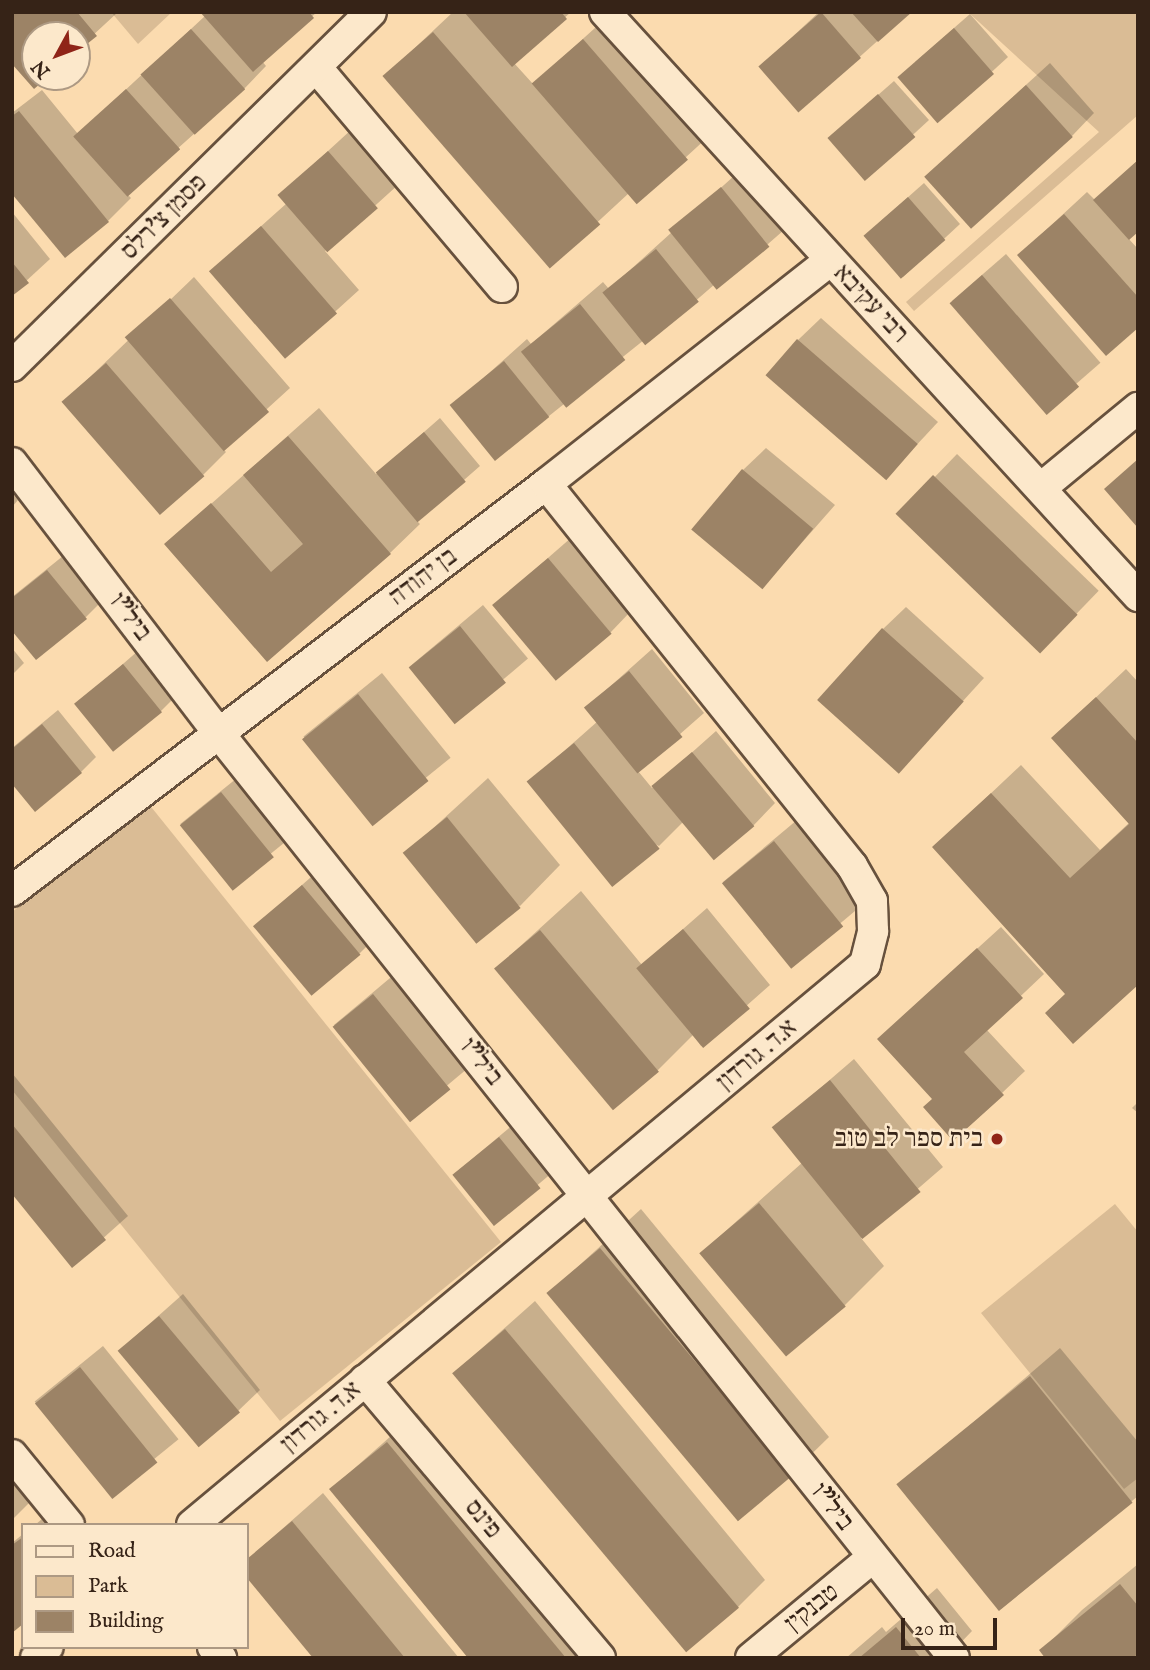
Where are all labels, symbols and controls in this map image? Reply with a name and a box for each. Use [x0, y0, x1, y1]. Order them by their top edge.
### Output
north arrow [21, 21, 91, 91]
text: N [27, 54, 56, 83]
street label: פסמן צ'רלס [114, 167, 214, 267]
street label: רבי עקיבא [827, 258, 915, 350]
street label: בן יהודה [383, 541, 463, 613]
street label: ביל"ו [102, 587, 158, 647]
street label: א.ד. גורדון [710, 1012, 804, 1098]
street label: ביל"ו [452, 1032, 510, 1092]
place label: בית ספר לב טוב [834, 1123, 983, 1155]
marker: בית ספר לב טוב [989, 1131, 1005, 1147]
street label: א.ד. גורדון [274, 1374, 368, 1460]
street label: ביל"ו [804, 1477, 860, 1537]
street label: פינס [458, 1493, 508, 1545]
legend [21, 1523, 248, 1649]
text: Road [88, 1538, 135, 1565]
text: Park [88, 1573, 128, 1600]
street label: טבנקין [779, 1577, 845, 1639]
scale bar [905, 1604, 1001, 1648]
text: Building [88, 1608, 163, 1635]
text: 20 m [914, 1616, 955, 1643]

